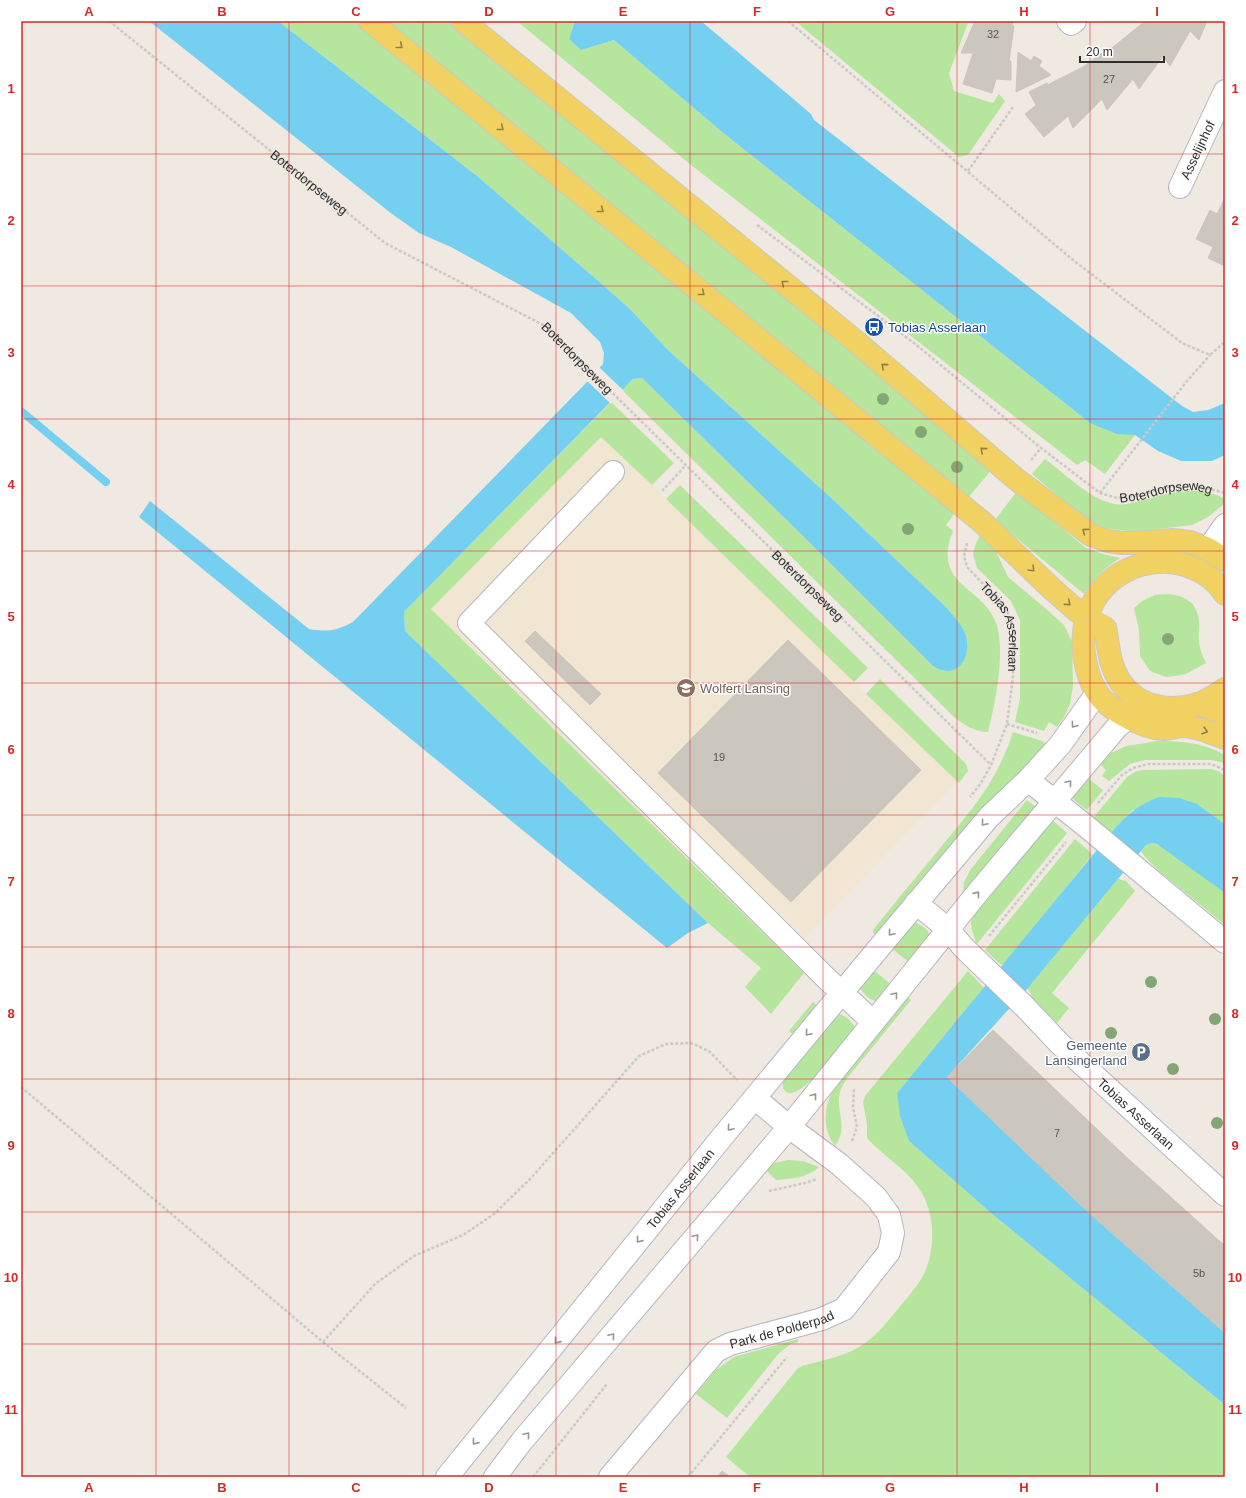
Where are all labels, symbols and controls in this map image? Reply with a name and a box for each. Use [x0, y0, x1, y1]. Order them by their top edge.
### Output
text: A [84, 4, 94, 19]
text: B [217, 4, 227, 19]
text: C [351, 4, 361, 19]
text: D [484, 4, 494, 19]
text: E [619, 4, 628, 19]
text: F [753, 4, 761, 19]
text: G [885, 4, 895, 19]
text: H [1019, 4, 1029, 19]
text: I [1155, 4, 1159, 19]
house number: 32 [987, 28, 999, 40]
scale bar [1080, 38, 1164, 64]
one-way arrow [395, 41, 403, 48]
text: 20 m [1086, 45, 1113, 59]
house number: 27 [1103, 73, 1115, 85]
text: 1 [7, 81, 15, 96]
text: 1 [1231, 81, 1239, 96]
street label: Asselijnhof [1178, 118, 1218, 182]
one-way arrow [496, 123, 503, 130]
street label: Boterdorpseweg [267, 147, 351, 218]
one-way arrow [597, 206, 604, 213]
text: 2 [7, 213, 15, 228]
text: 2 [1231, 213, 1239, 228]
one-way arrow [782, 280, 789, 287]
one-way arrow [697, 288, 704, 295]
bus stop icon: Tobias Asserlaan [863, 316, 885, 338]
street label: Boterdorpseweg [538, 319, 616, 397]
place label: Tobias Asserlaan [888, 320, 986, 335]
text: 3 [7, 345, 15, 360]
text: 3 [1231, 345, 1239, 360]
one-way arrow [882, 363, 889, 370]
one-way arrow [980, 448, 988, 455]
text: 4 [7, 477, 15, 492]
text: 4 [1231, 477, 1239, 492]
street label: Boterdorpseweg [1119, 478, 1214, 506]
one-way arrow [1082, 528, 1089, 535]
street label: Boterdorpseweg [769, 547, 847, 624]
one-way arrow [1027, 564, 1035, 572]
street label: Tobias Asserlaan [977, 579, 1022, 672]
one-way arrow [1064, 599, 1071, 606]
text: 5 [7, 609, 15, 624]
text: 5 [1231, 609, 1239, 624]
school or university icon: Wolfert Lansing [675, 677, 697, 699]
place label: Wolfert Lansing [700, 681, 790, 696]
one-way arrow [1072, 720, 1079, 727]
one-way arrow [1201, 726, 1208, 735]
text: 6 [7, 742, 15, 757]
text: 6 [1231, 742, 1239, 757]
house number: 19 [713, 751, 725, 763]
one-way arrow [1064, 780, 1071, 788]
one-way arrow [981, 819, 988, 826]
text: 7 [7, 874, 15, 889]
text: 7 [1231, 874, 1239, 889]
one-way arrow [972, 891, 979, 898]
one-way arrow [889, 928, 896, 936]
one-way arrow [891, 992, 898, 1000]
text: 8 [7, 1006, 15, 1021]
text: 8 [1231, 1006, 1239, 1021]
one-way arrow [806, 1029, 813, 1036]
place label: Gemeente Lansingerland [1045, 1038, 1127, 1068]
parking icon: Gemeente Lansingerland [1130, 1041, 1152, 1063]
street label: Tobias Asserlaan [1094, 1075, 1177, 1153]
one-way arrow [809, 1094, 816, 1101]
one-way arrow [727, 1123, 734, 1131]
house number: 7 [1054, 1127, 1060, 1139]
text: 9 [7, 1138, 15, 1153]
text: 9 [1231, 1138, 1239, 1153]
street label: Tobias Asserlaan [644, 1146, 717, 1232]
one-way arrow [691, 1234, 698, 1242]
one-way arrow [636, 1235, 643, 1242]
house number: 5b [1193, 1267, 1205, 1279]
text: 10 [4, 1270, 18, 1285]
text: 10 [1228, 1270, 1242, 1285]
street label: Park de Polderpad [728, 1308, 836, 1352]
one-way arrow [607, 1333, 614, 1341]
one-way arrow [555, 1336, 562, 1343]
text: 11 [4, 1402, 18, 1417]
text: 11 [1228, 1402, 1242, 1417]
one-way arrow [523, 1432, 530, 1440]
one-way arrow [473, 1437, 480, 1445]
text: A [84, 1480, 94, 1495]
text: B [217, 1480, 227, 1495]
text: C [351, 1480, 361, 1495]
text: D [484, 1480, 494, 1495]
text: E [619, 1480, 628, 1495]
text: F [753, 1480, 761, 1495]
text: G [885, 1480, 895, 1495]
text: H [1019, 1480, 1029, 1495]
text: I [1155, 1480, 1159, 1495]

